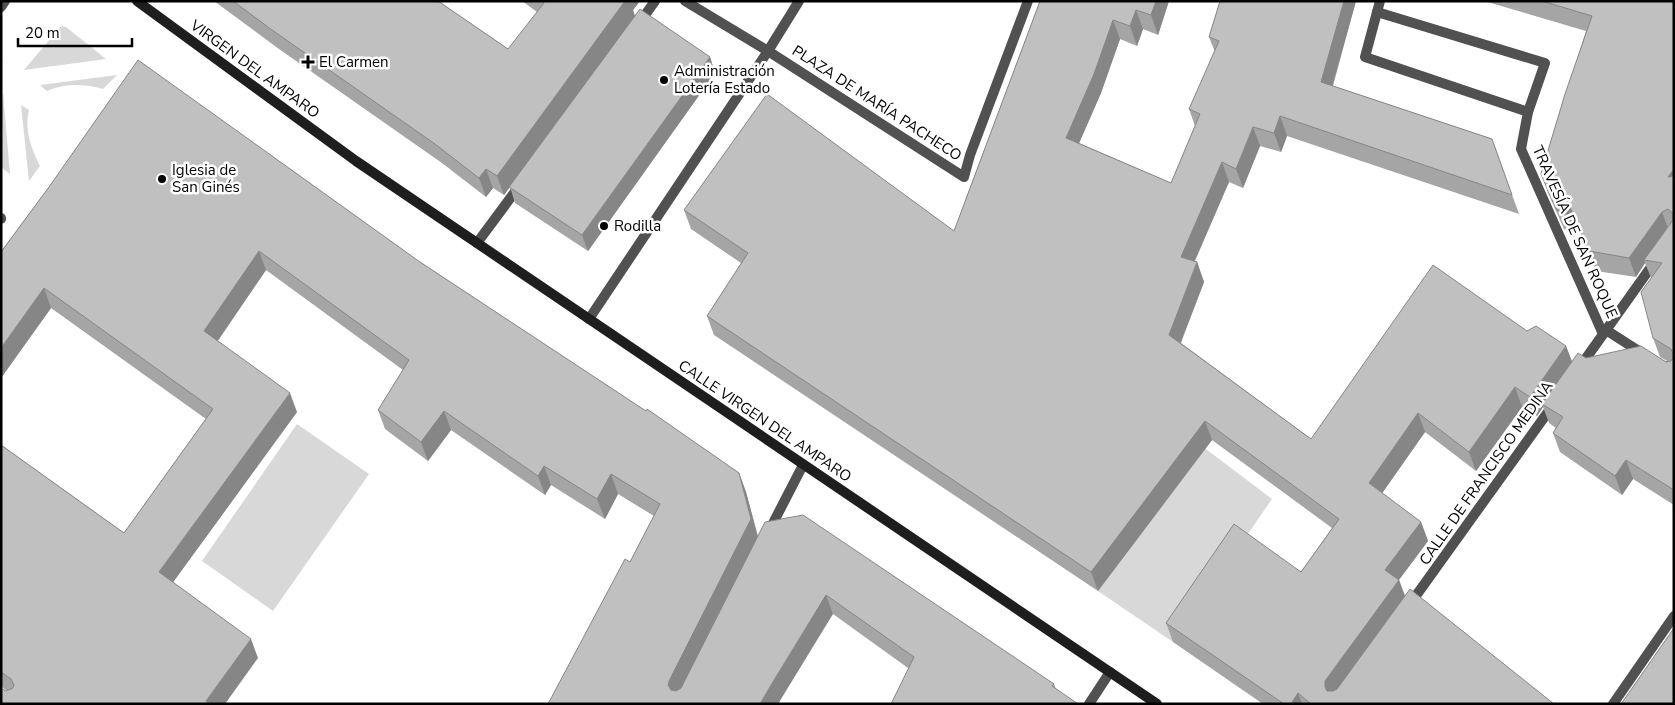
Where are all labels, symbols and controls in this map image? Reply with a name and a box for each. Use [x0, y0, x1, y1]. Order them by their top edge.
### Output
scale bar [18, 15, 131, 47]
street label: VIRGEN DEL AMPARO [186, 15, 324, 123]
text: 20 m [25, 23, 60, 43]
street label: PLAZA DE MARÍA PACHECO [788, 41, 966, 165]
place label: El Carmen [319, 52, 389, 72]
marker: El Carmen [301, 55, 315, 69]
place label: Administración Lotería Estado [674, 61, 775, 98]
marker: Administración Lotería Estado [658, 74, 670, 86]
street label: TRAVESÍA DE SAN ROQUE [1528, 142, 1622, 322]
place label: Iglesia de San Ginés [172, 160, 240, 197]
marker: Iglesia de San Ginés [156, 173, 168, 185]
place label: Rodilla [614, 216, 661, 236]
marker: Rodilla [598, 220, 610, 232]
street label: CALLE VIRGEN DEL AMPARO [674, 355, 856, 487]
street label: CALLE DE FRANCISCO MEDINA [1415, 377, 1557, 569]

